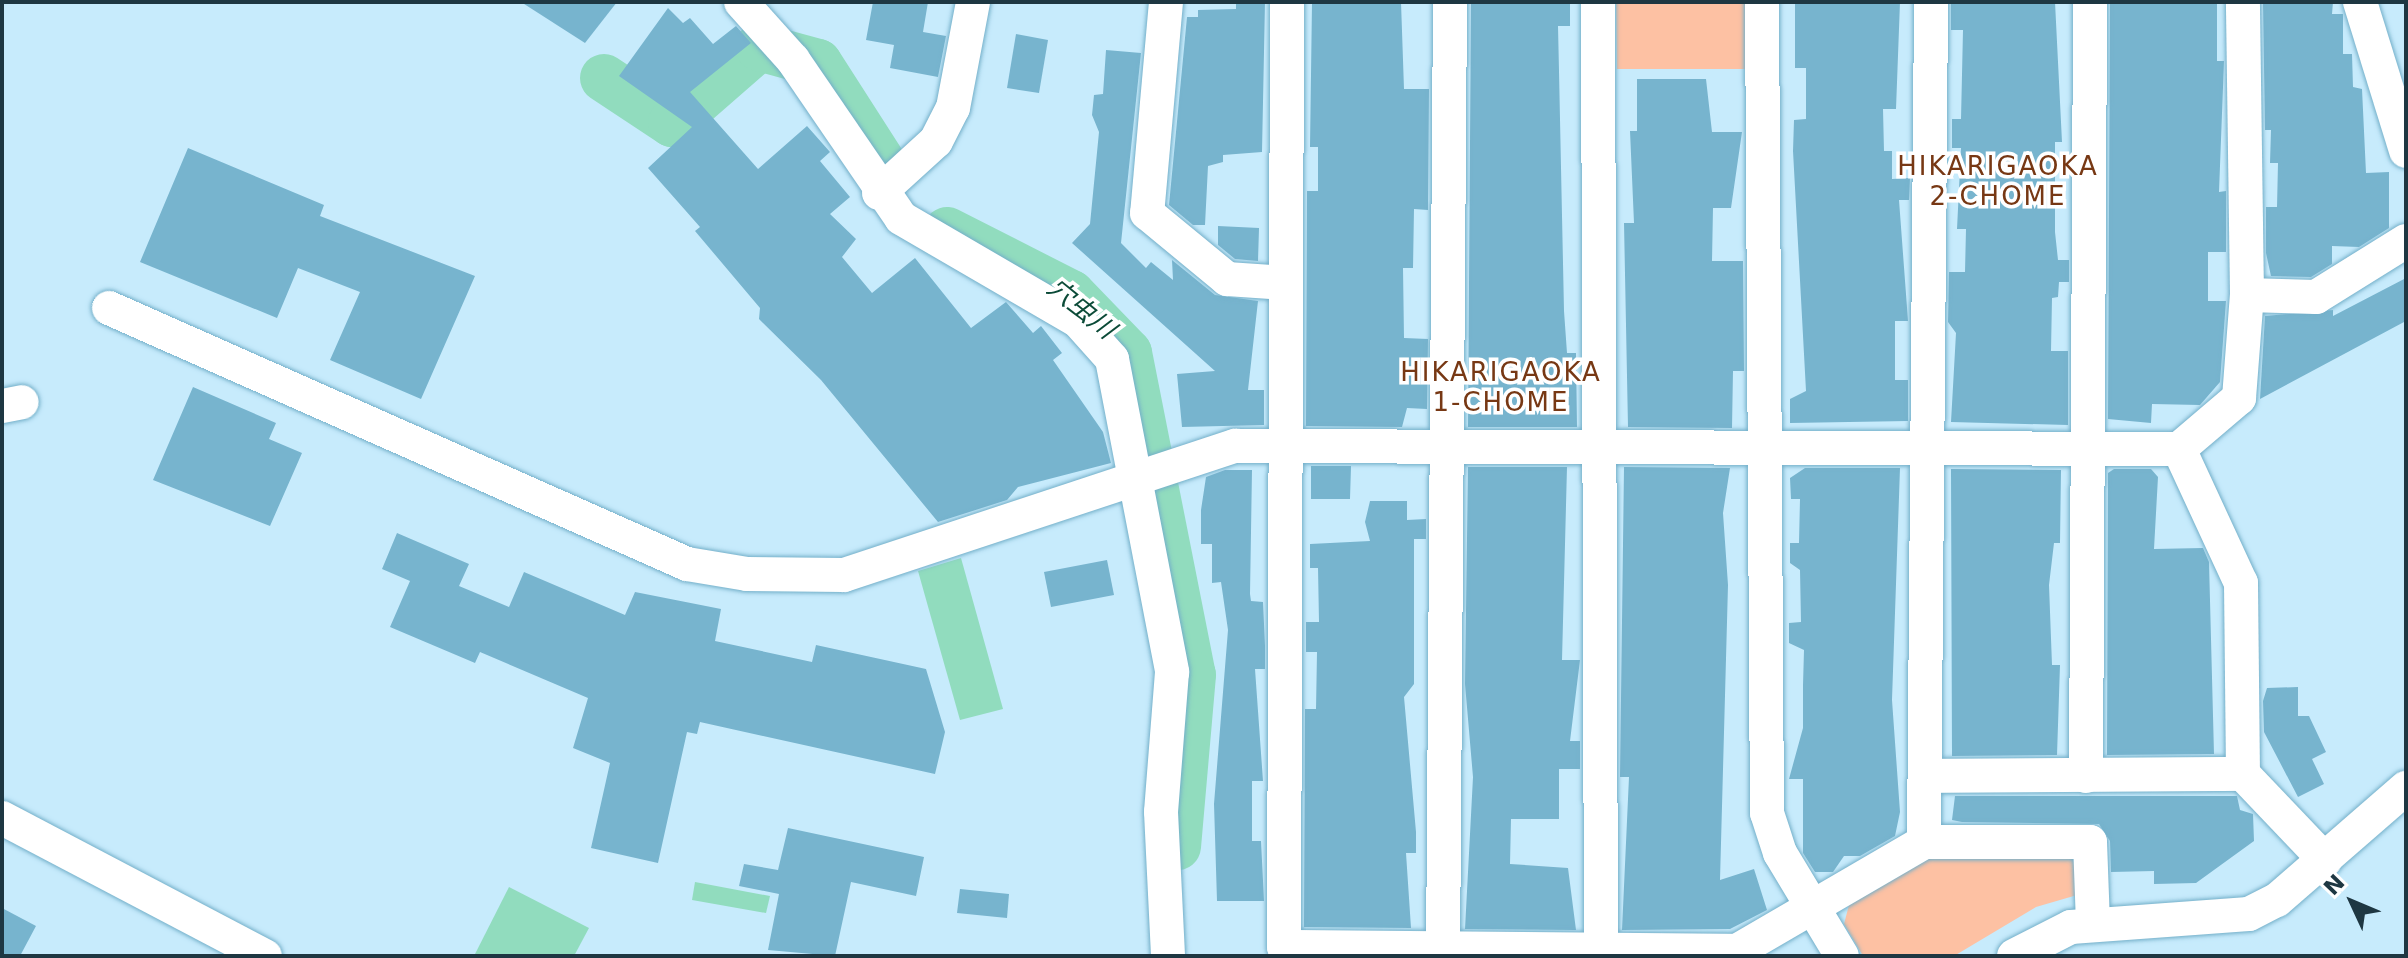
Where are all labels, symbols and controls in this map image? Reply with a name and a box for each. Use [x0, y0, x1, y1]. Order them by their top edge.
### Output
district label: HIKARIGAOKA 2-CHOME [1897, 151, 2099, 212]
water label: 穴虫川 [1041, 272, 1121, 346]
district label: HIKARIGAOKA 1-CHOME [1400, 357, 1602, 418]
north arrow [2312, 862, 2392, 942]
text: N [2319, 870, 2350, 900]

